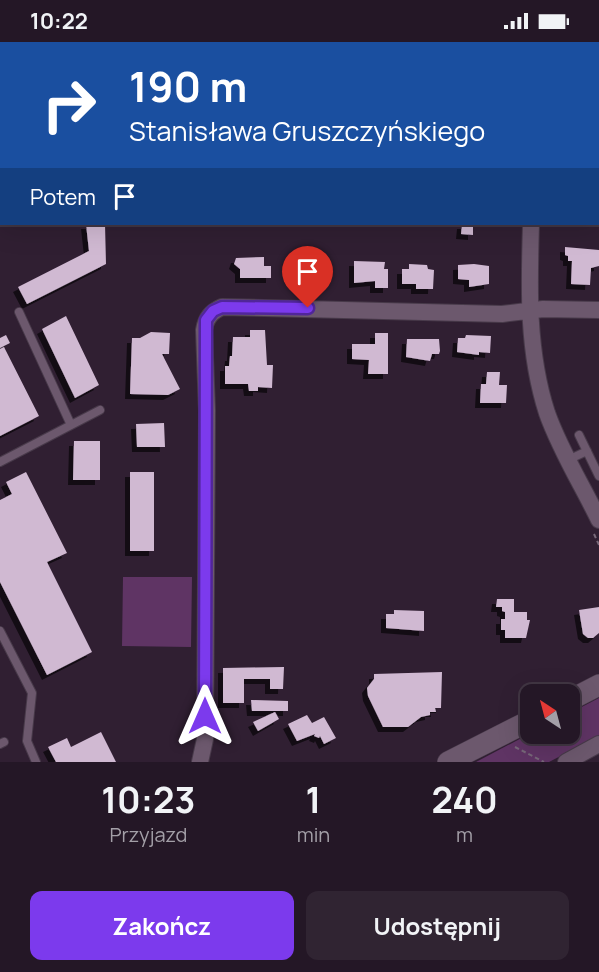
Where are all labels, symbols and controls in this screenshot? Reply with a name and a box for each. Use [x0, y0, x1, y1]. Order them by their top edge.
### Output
text: 10:22 [30, 6, 88, 36]
text: 190 m [129, 57, 247, 115]
icon: right [30, 66, 108, 144]
text: Stanisława Gruszczyńskiego [129, 112, 485, 149]
icon: arrive [108, 180, 141, 213]
text: Potem [30, 182, 96, 212]
pin [282, 246, 333, 308]
icon: arrive [291, 255, 324, 288]
position arrow [173, 684, 237, 748]
north arrow [520, 684, 580, 744]
map controls [520, 684, 580, 744]
text: 10:23 [101, 775, 195, 824]
text: 1 [306, 775, 321, 824]
text: 240 [431, 775, 498, 824]
text: Przyjazd [109, 821, 187, 848]
text: min [297, 821, 330, 848]
text: m [456, 821, 473, 848]
button: Zakończ [30, 891, 294, 960]
button: Udostępnij [306, 891, 569, 960]

